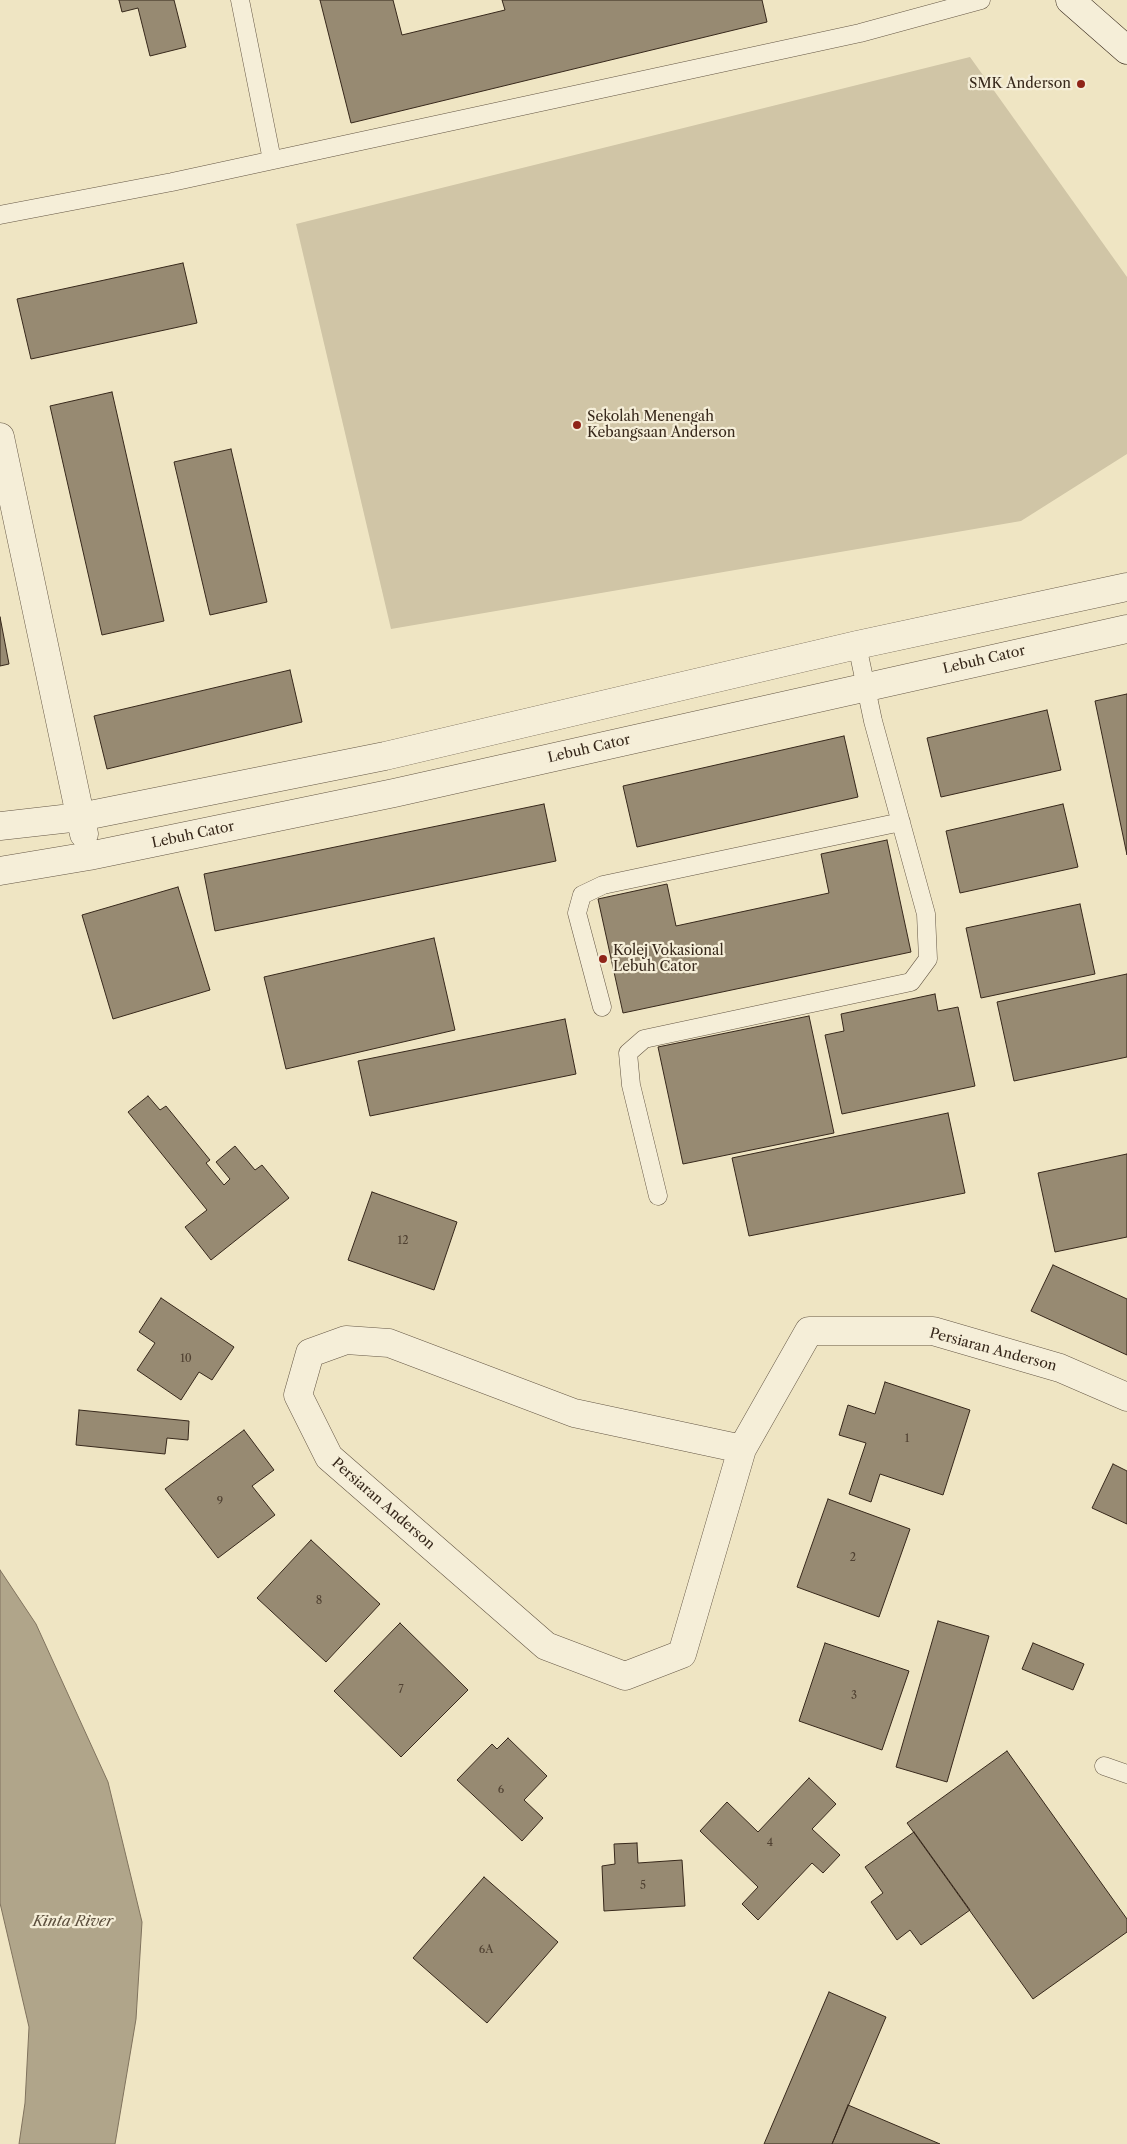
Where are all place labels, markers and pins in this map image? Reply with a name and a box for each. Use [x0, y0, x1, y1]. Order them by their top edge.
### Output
place label: SMK Anderson [969, 76, 1071, 92]
marker: SMK Anderson [1075, 78, 1087, 90]
place label: Sekolah Menengah Kebangsaan Anderson [587, 409, 736, 442]
marker: Sekolah Menengah Kebangsaan Anderson [571, 419, 583, 431]
place label: Kolej Vokasional Lebuh Cator [613, 943, 724, 976]
marker: Kolej Vokasional Lebuh Cator [597, 953, 609, 965]

